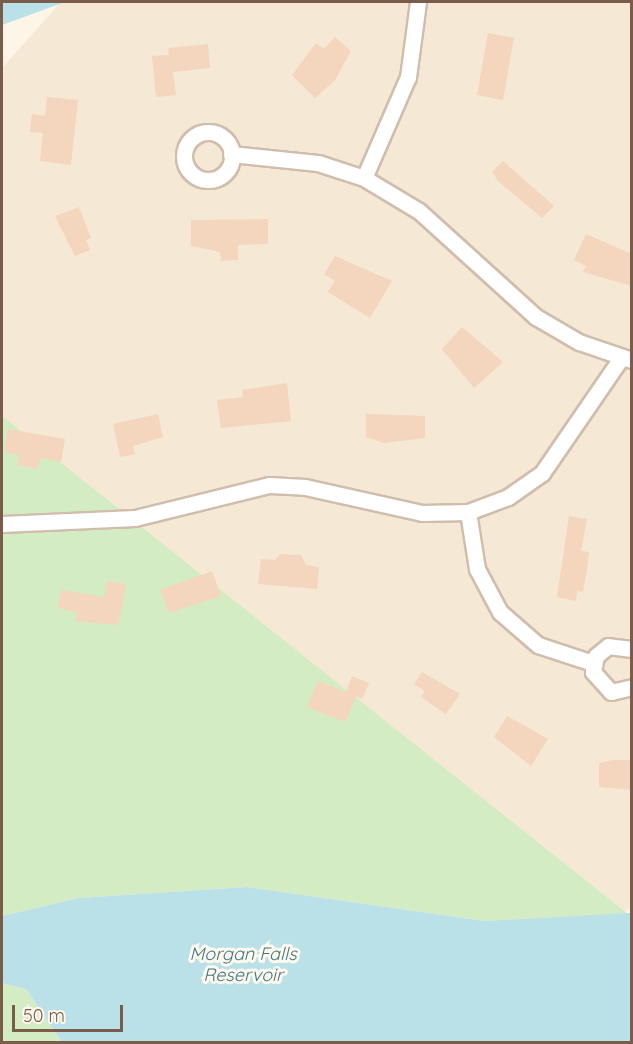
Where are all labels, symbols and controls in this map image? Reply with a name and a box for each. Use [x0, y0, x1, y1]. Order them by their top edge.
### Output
water label: Morgan Falls Reservoir [189, 944, 297, 986]
scale bar [15, 993, 126, 1031]
text: 50 m [23, 1004, 65, 1027]

